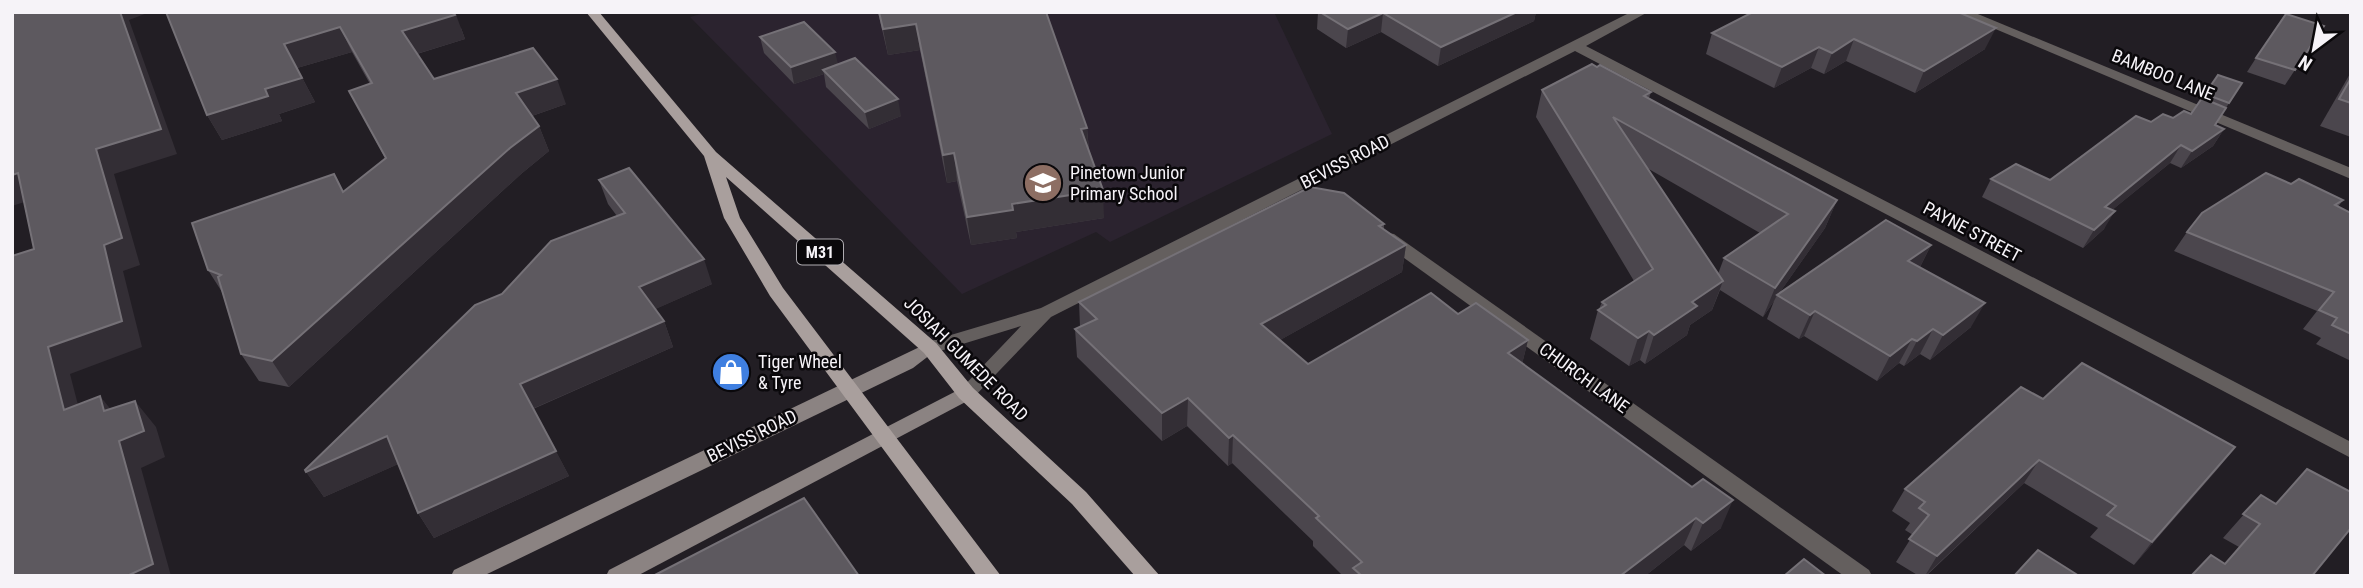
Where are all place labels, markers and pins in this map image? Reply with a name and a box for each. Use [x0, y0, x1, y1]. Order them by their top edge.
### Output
school or university icon: Pinetown Junior Primary School [1022, 162, 1064, 204]
place label: Pinetown Junior Primary School [1070, 162, 1185, 204]
shop icon: Tiger Wheel & Tyre [710, 351, 752, 393]
place label: Tiger Wheel & Tyre [758, 351, 842, 393]

